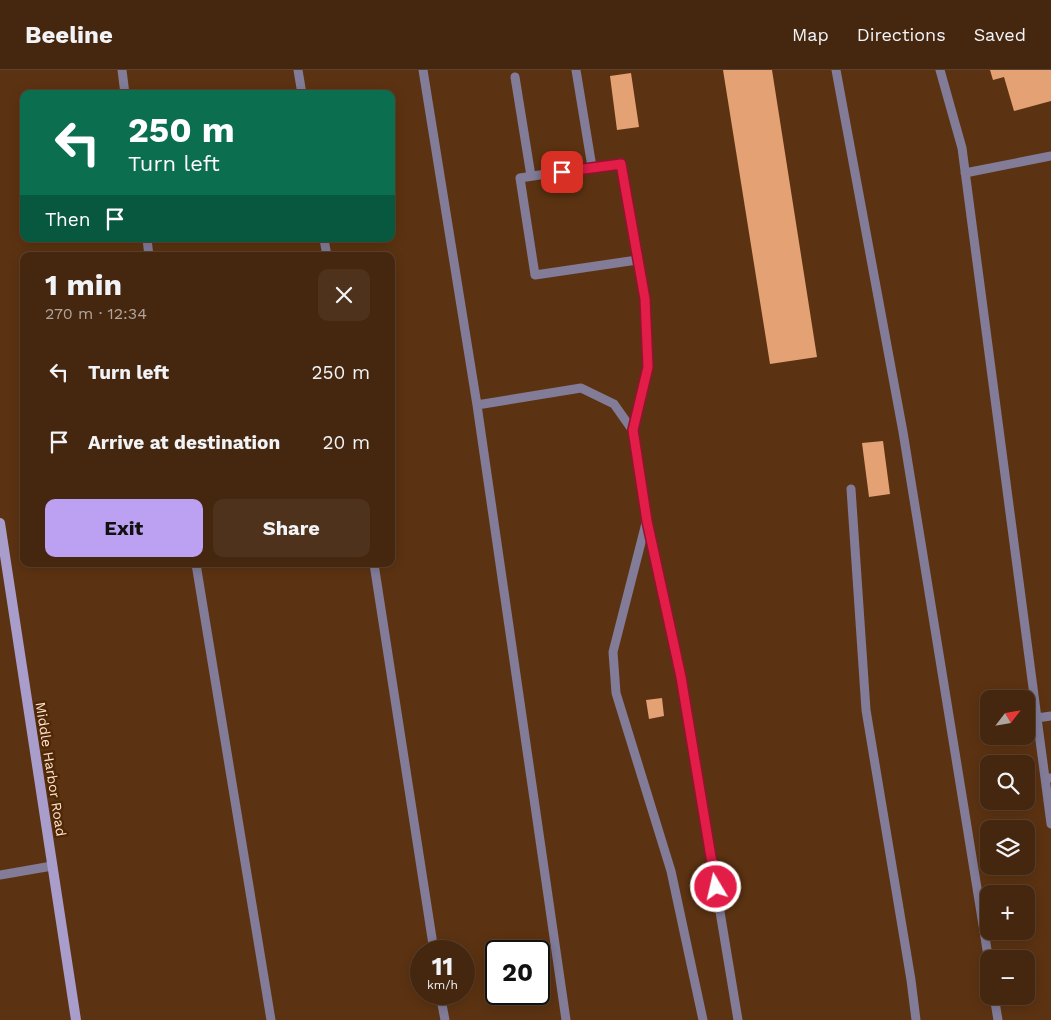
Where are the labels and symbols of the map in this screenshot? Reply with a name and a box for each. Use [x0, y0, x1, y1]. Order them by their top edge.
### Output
pin [541, 151, 583, 193]
north arrow [980, 690, 1035, 745]
street label: Middle Harbor Road [32, 701, 70, 837]
position arrow [689, 860, 741, 912]
speed limit sign: 20 [485, 940, 550, 1005]

